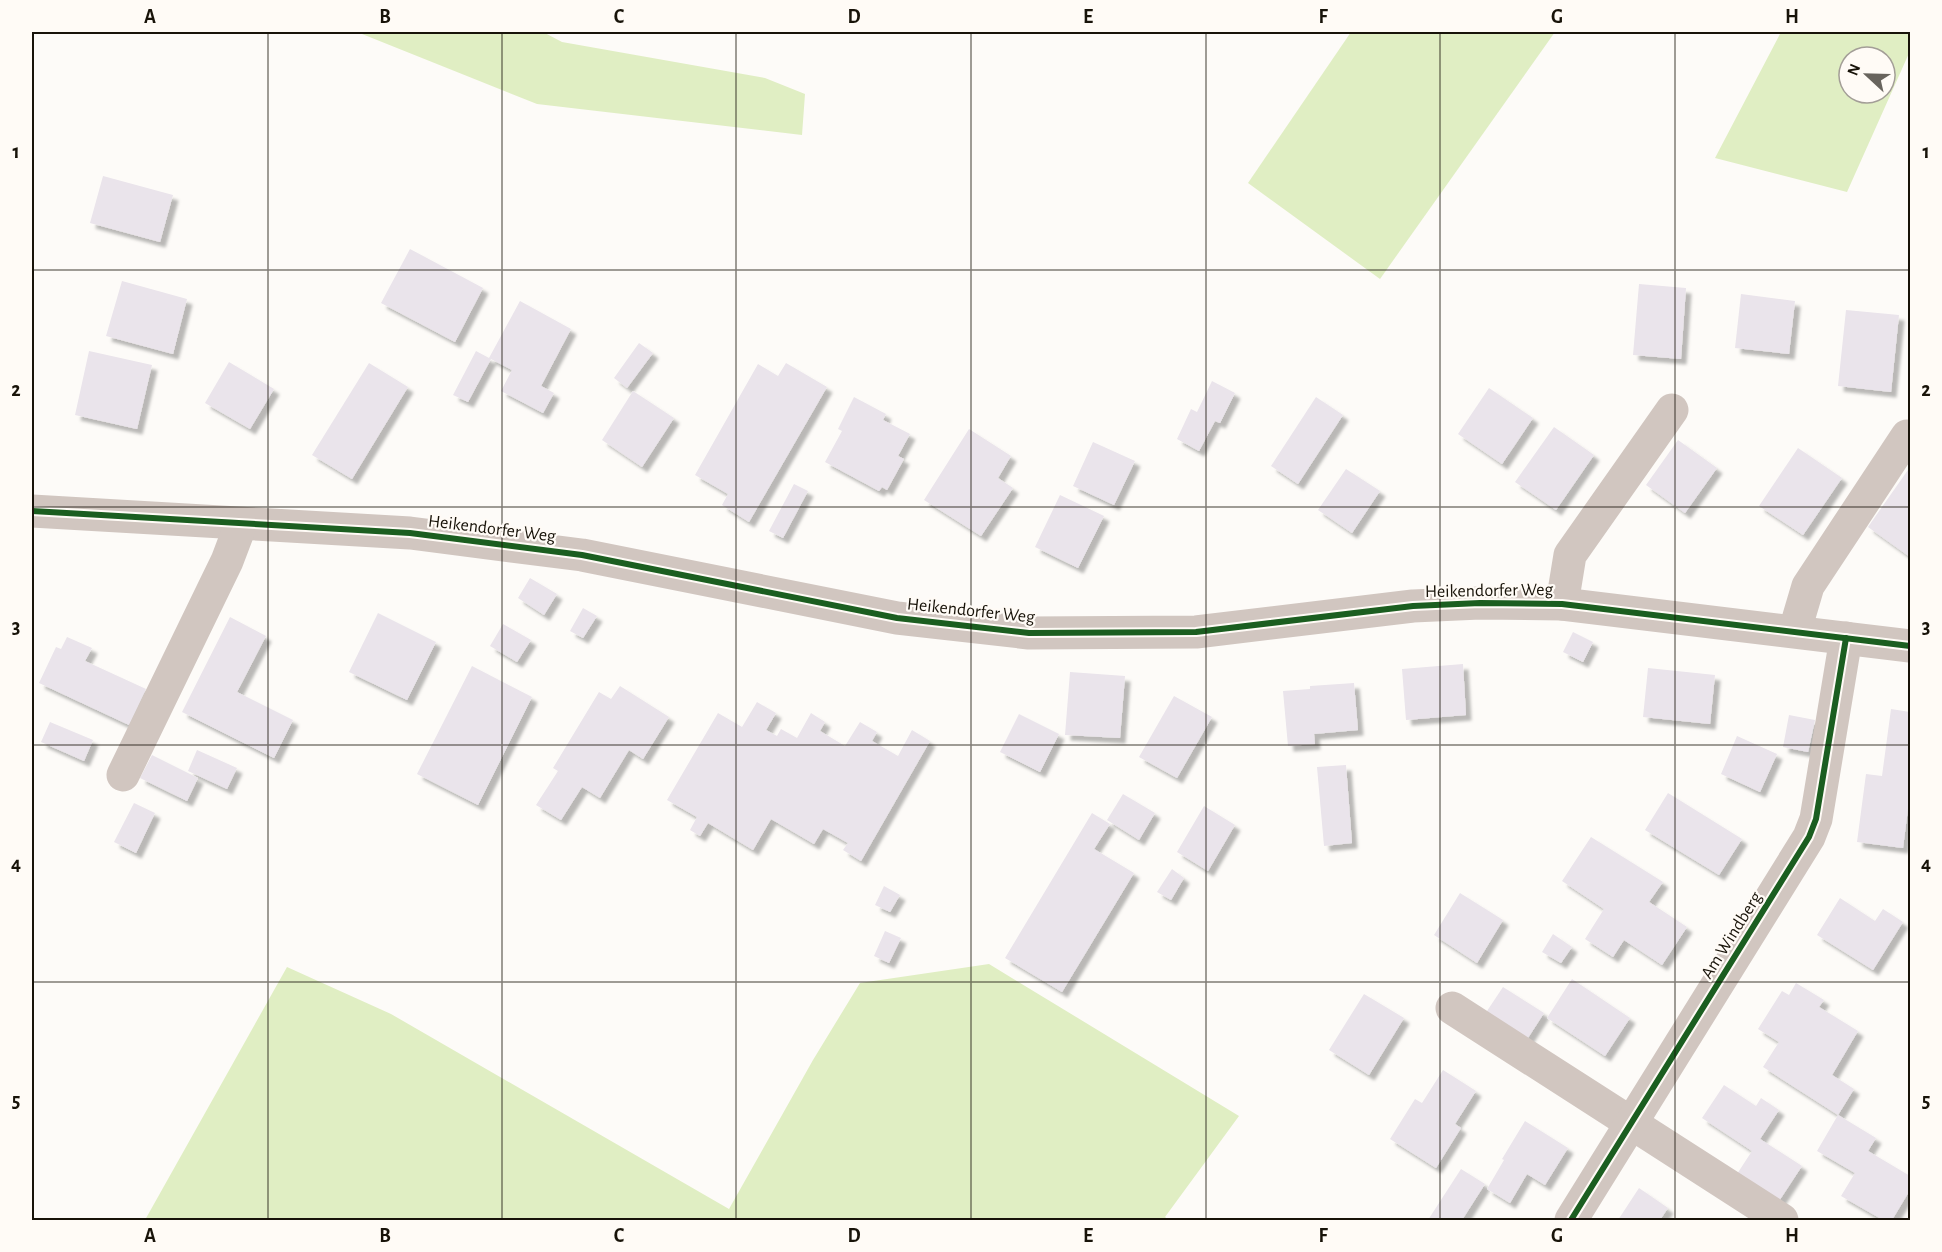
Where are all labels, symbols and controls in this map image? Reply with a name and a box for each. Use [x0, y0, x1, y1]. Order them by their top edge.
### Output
text: A [144, 7, 156, 27]
text: B [379, 7, 391, 27]
text: C [614, 7, 625, 27]
text: D [847, 7, 861, 27]
text: E [1083, 7, 1093, 27]
text: F [1318, 7, 1328, 27]
text: G [1551, 7, 1563, 27]
text: H [1785, 7, 1799, 27]
north arrow [1837, 45, 1897, 105]
text: N [1845, 62, 1864, 78]
text: 1 [12, 142, 20, 162]
text: 1 [1922, 142, 1930, 162]
text: 2 [11, 380, 21, 400]
text: 2 [1921, 380, 1931, 400]
street label: Heikendorfer Weg [427, 512, 557, 546]
street label: Heikendorfer Weg [1425, 581, 1554, 601]
street label: Heikendorfer Weg [906, 595, 1036, 627]
text: 3 [12, 617, 20, 637]
text: 3 [1922, 617, 1930, 637]
text: 4 [11, 854, 21, 874]
text: 4 [1921, 854, 1931, 874]
street label: Am Windberg [1698, 889, 1766, 982]
text: 5 [12, 1091, 20, 1111]
text: 5 [1922, 1091, 1930, 1111]
text: A [144, 1226, 156, 1246]
text: B [379, 1226, 391, 1246]
text: C [614, 1226, 625, 1246]
text: D [847, 1226, 861, 1246]
text: E [1083, 1226, 1093, 1246]
text: F [1318, 1226, 1328, 1246]
text: G [1551, 1226, 1563, 1246]
text: H [1785, 1226, 1799, 1246]

